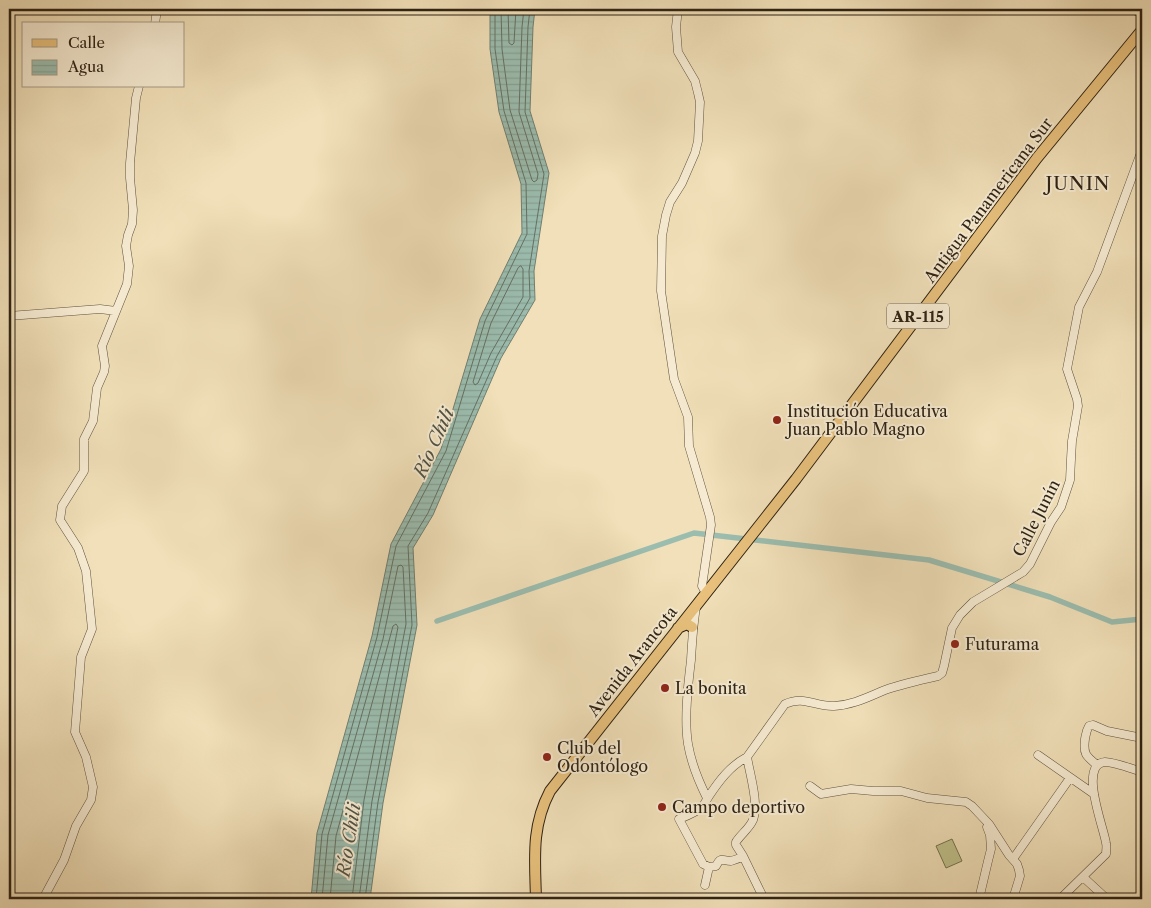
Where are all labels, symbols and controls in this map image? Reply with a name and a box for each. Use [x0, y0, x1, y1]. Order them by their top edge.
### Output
legend [22, 22, 185, 88]
text: Calle [68, 33, 105, 52]
text: Agua [67, 57, 104, 76]
street label: Antigua Panamericana Sur [919, 113, 1057, 287]
district label: JUNIN [1042, 172, 1111, 195]
road number: AR-115 [887, 304, 949, 328]
place label: Institución Educativa Juan Pablo Magno [784, 401, 948, 439]
water label: Río Chili [408, 403, 460, 483]
marker: Institución Educativa Juan Pablo Magno [771, 414, 783, 426]
street label: Calle Junín [1008, 476, 1064, 560]
street label: Avenida Arancota [582, 602, 681, 721]
place label: Futurama [965, 634, 1040, 654]
marker: Futurama [949, 638, 961, 650]
place label: La bonita [675, 678, 747, 698]
marker: La bonita [659, 682, 671, 694]
place label: Club del Odontólogo [557, 738, 648, 776]
marker: Club del Odontólogo [541, 751, 553, 763]
place label: Campo deportivo [672, 797, 805, 817]
water label: Río Chili [332, 800, 366, 880]
marker: Campo deportivo [656, 801, 668, 813]

